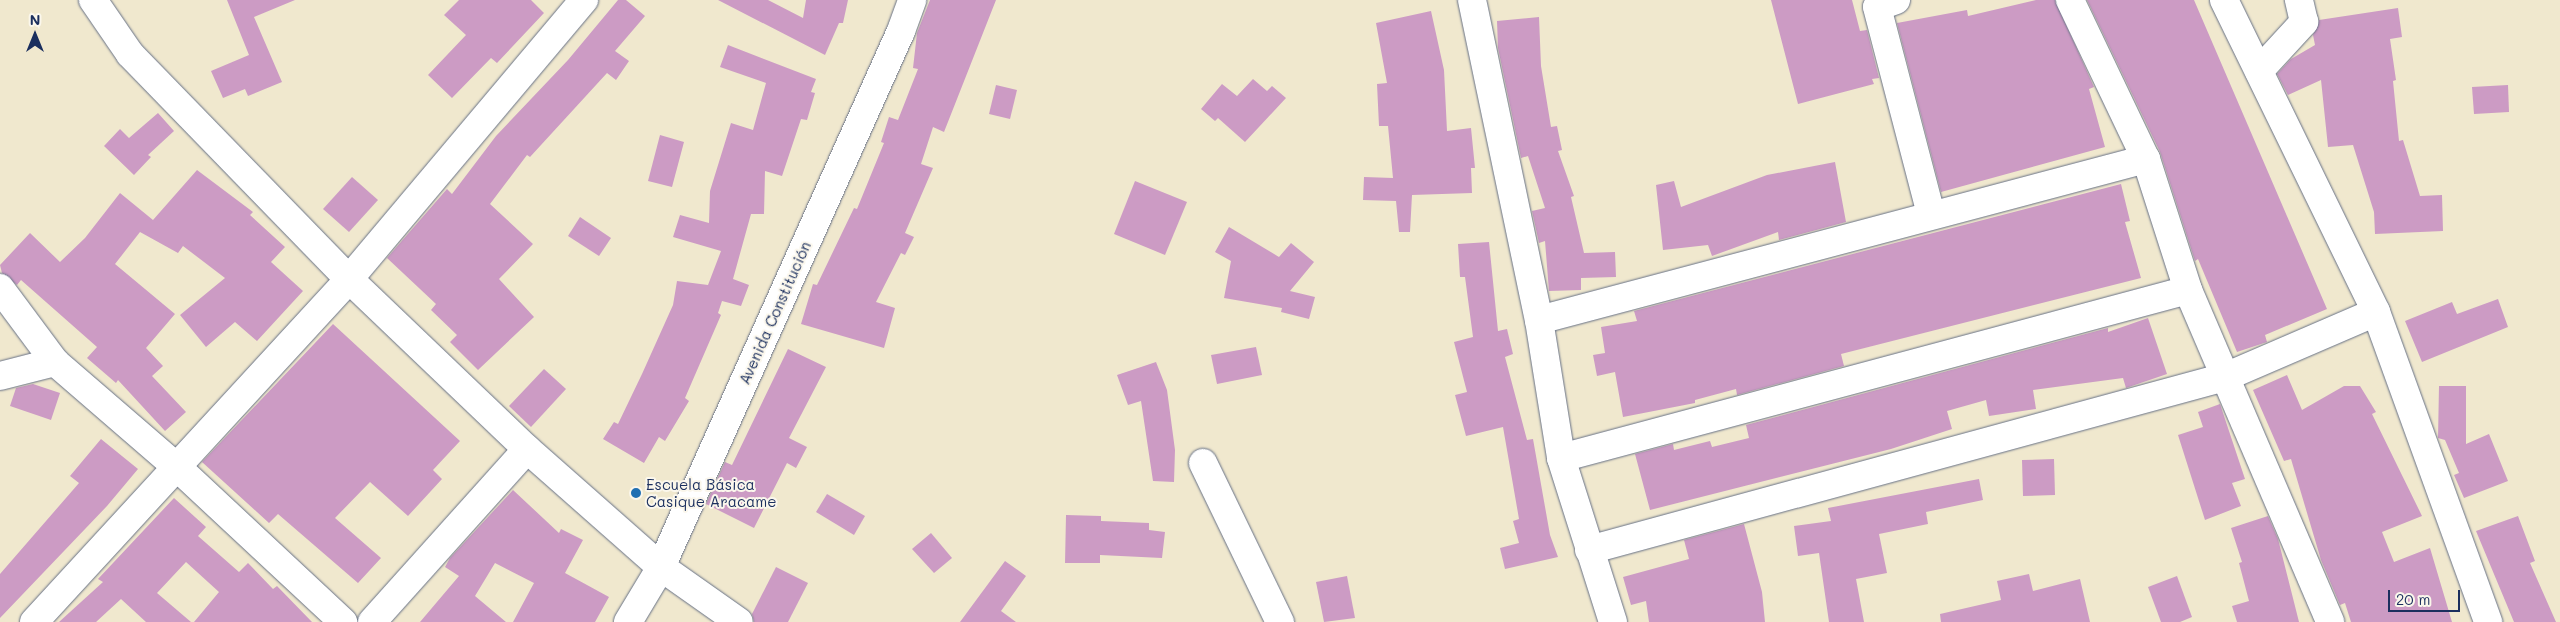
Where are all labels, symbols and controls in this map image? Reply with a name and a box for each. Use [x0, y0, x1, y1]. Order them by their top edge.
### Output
north arrow [10, 10, 60, 60]
text: N [30, 10, 40, 29]
street label: Avenida Constitución [735, 239, 815, 387]
place label: Escuela Básica Casique Aracame [646, 475, 776, 510]
marker: Escuela Básica Casique Aracame [630, 487, 642, 499]
scale bar [2390, 580, 2462, 612]
text: 20 m [2396, 589, 2430, 609]

